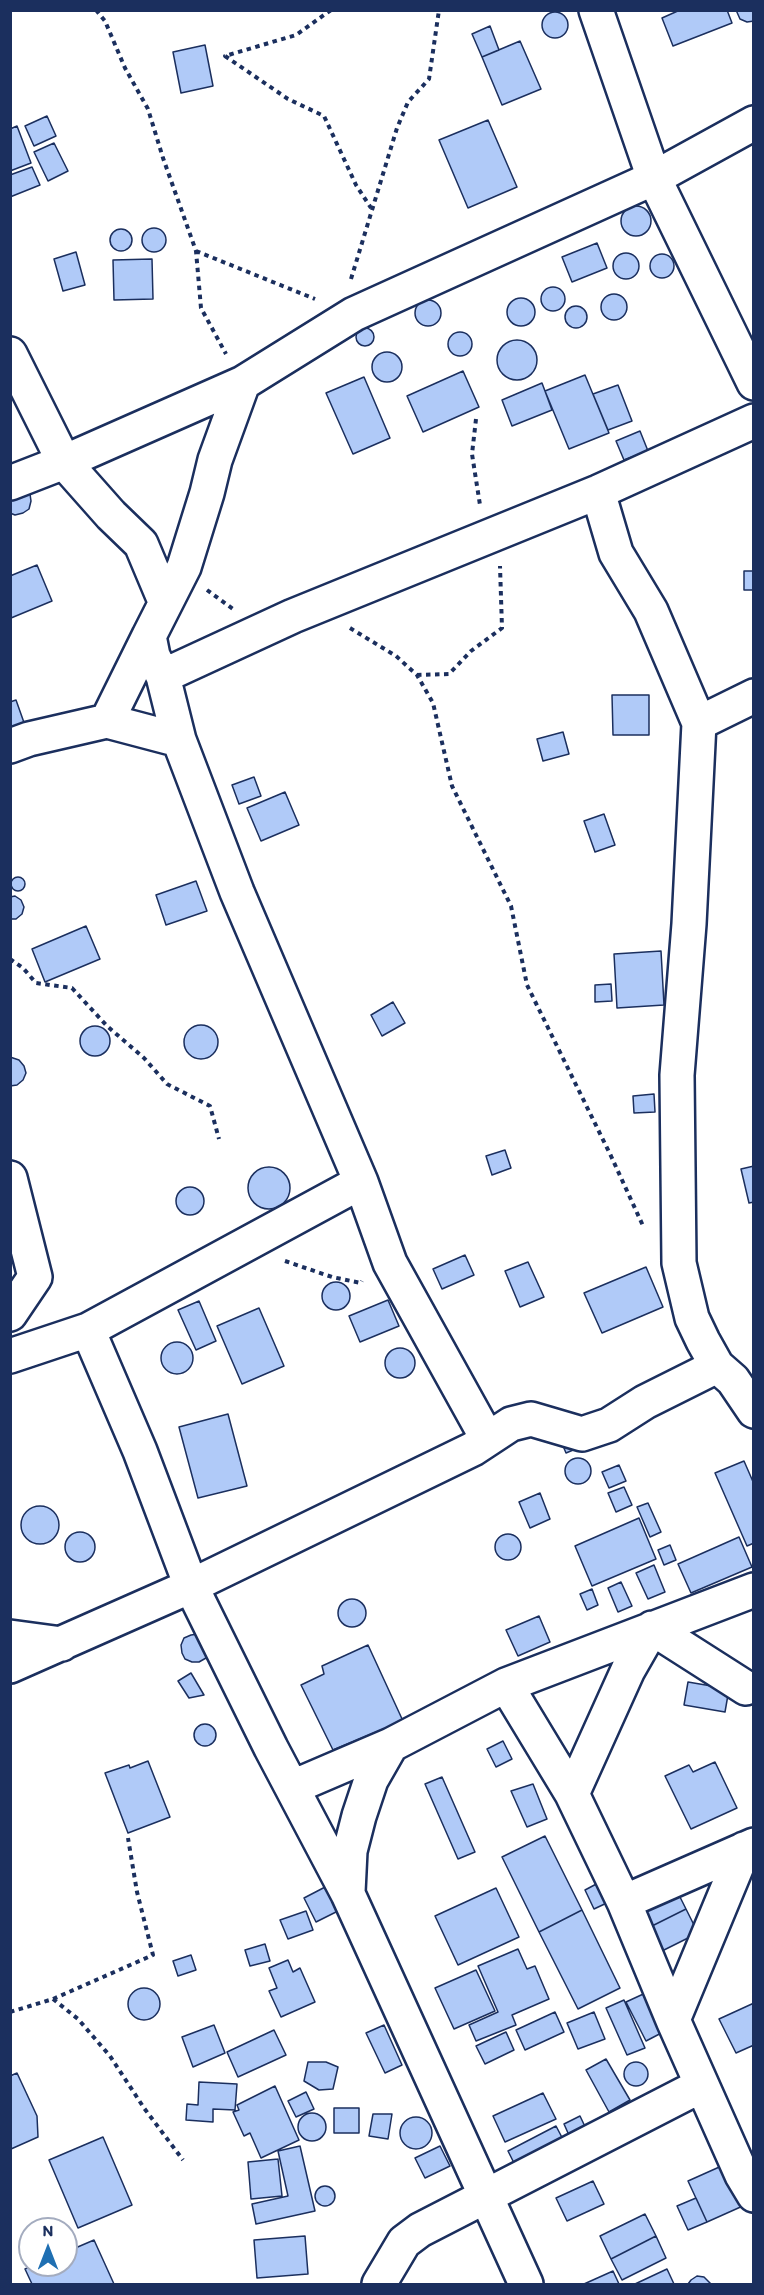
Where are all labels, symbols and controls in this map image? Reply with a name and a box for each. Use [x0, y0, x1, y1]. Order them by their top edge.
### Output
north arrow [18, 2217, 78, 2277]
text: N [43, 2221, 53, 2240]

